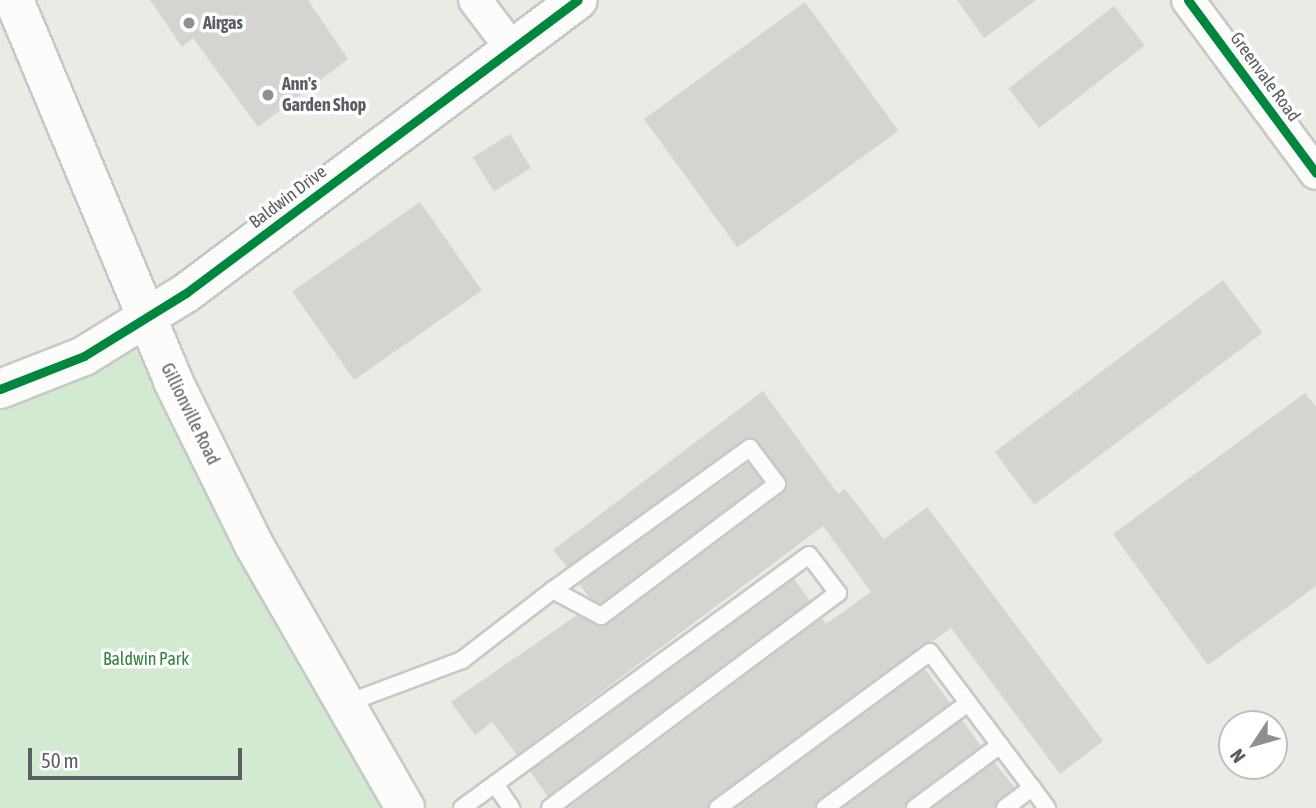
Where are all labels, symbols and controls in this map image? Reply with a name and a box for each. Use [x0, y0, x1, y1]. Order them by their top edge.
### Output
place label: Airgas [203, 12, 243, 34]
marker: Airgas [181, 15, 197, 31]
street label: Greenvale Road [1225, 28, 1305, 126]
place label: Ann's Garden Shop [282, 74, 366, 116]
marker: Ann's Garden Shop [260, 87, 276, 103]
street label: Baldwin Drive [245, 161, 331, 233]
street label: Gillionville Road [156, 360, 224, 468]
park label: Baldwin Park [103, 648, 189, 670]
north arrow [1218, 710, 1288, 780]
scale bar [32, 734, 245, 778]
text: N [1225, 745, 1250, 767]
text: 50 m [41, 748, 79, 772]

